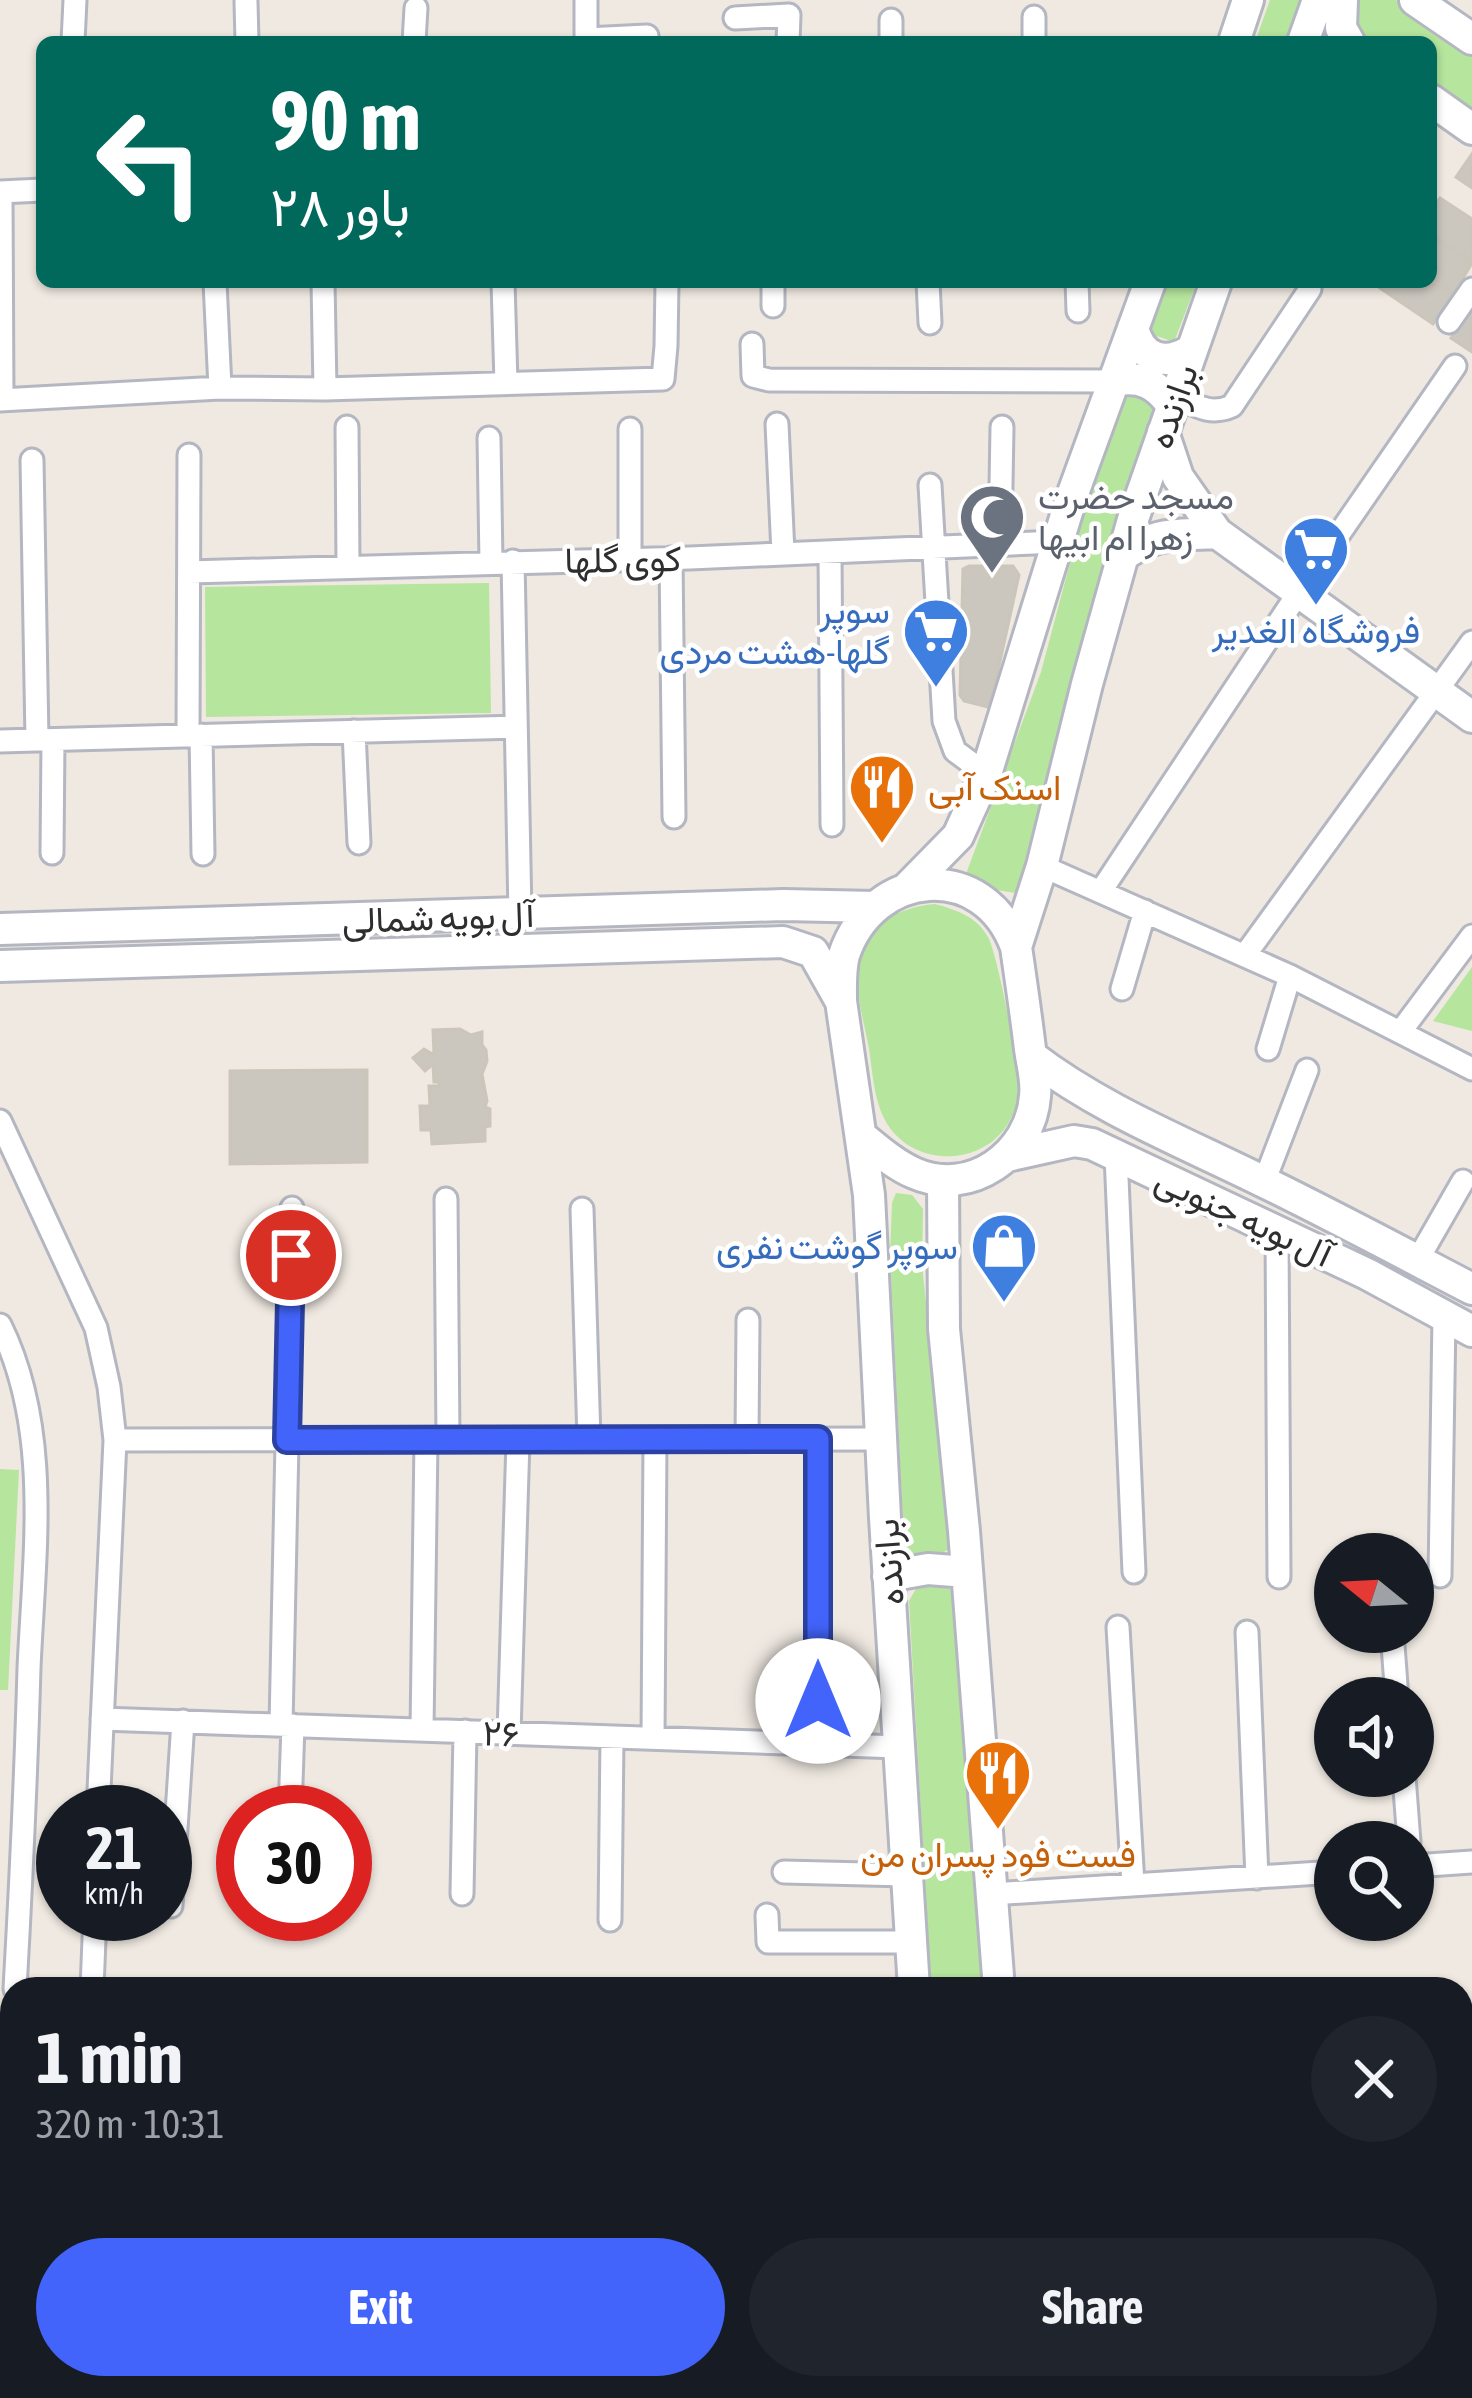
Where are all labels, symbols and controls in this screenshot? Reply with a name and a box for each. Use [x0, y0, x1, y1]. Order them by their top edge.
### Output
text: 90 m [270, 72, 421, 168]
icon: left [72, 84, 228, 240]
text: باور ۲۸ [270, 176, 410, 237]
street label: برازنده [1138, 358, 1208, 454]
place label: مسجد حضرت زهرا ام ابیها [1038, 475, 1234, 561]
mosque icon: مسجد حضرت زهرا ام ابیها [957, 482, 1027, 576]
supermarket icon: فروشگاه الغدیر [1281, 514, 1351, 608]
street label: کوی گلها [564, 537, 682, 583]
place label: سوپر گلها-هشت مردی [660, 589, 890, 674]
supermarket icon: سوپر گلها-هشت مردی [901, 596, 971, 690]
place label: فروشگاه الغدیر [1211, 609, 1420, 653]
restaurant icon: اسنک آبی [847, 752, 917, 846]
place label: اسنک آبی [928, 766, 1061, 809]
street label: آل بویه شمالی [341, 893, 538, 943]
street label: آل بویه جنوبی [1148, 1157, 1341, 1278]
pin [240, 1204, 342, 1306]
shop icon: سوپر گوشت نفری [969, 1211, 1039, 1305]
icon: arrive [258, 1222, 324, 1288]
place label: سوپر گوشت نفری [716, 1225, 958, 1271]
street label: برازنده [864, 1517, 914, 1607]
north arrow [1314, 1533, 1434, 1653]
map controls [1314, 1533, 1434, 1941]
position arrow [755, 1638, 881, 1764]
button: sound [1314, 1677, 1434, 1797]
street label: ۲۶ [482, 1711, 520, 1755]
restaurant icon: فست فود پسران من [963, 1738, 1033, 1832]
speed limit sign: 30 [216, 1785, 372, 1941]
text: 21 [86, 1813, 142, 1882]
button: search [1314, 1821, 1434, 1941]
place label: فست فود پسران من [860, 1833, 1136, 1879]
text: km/h [84, 1876, 144, 1910]
text: 1 min [36, 2016, 183, 2098]
button: close [1311, 2016, 1437, 2142]
text: 320 m · 10:31 [36, 2102, 225, 2146]
button: Exit [36, 2238, 725, 2376]
button: Share [749, 2238, 1437, 2376]

